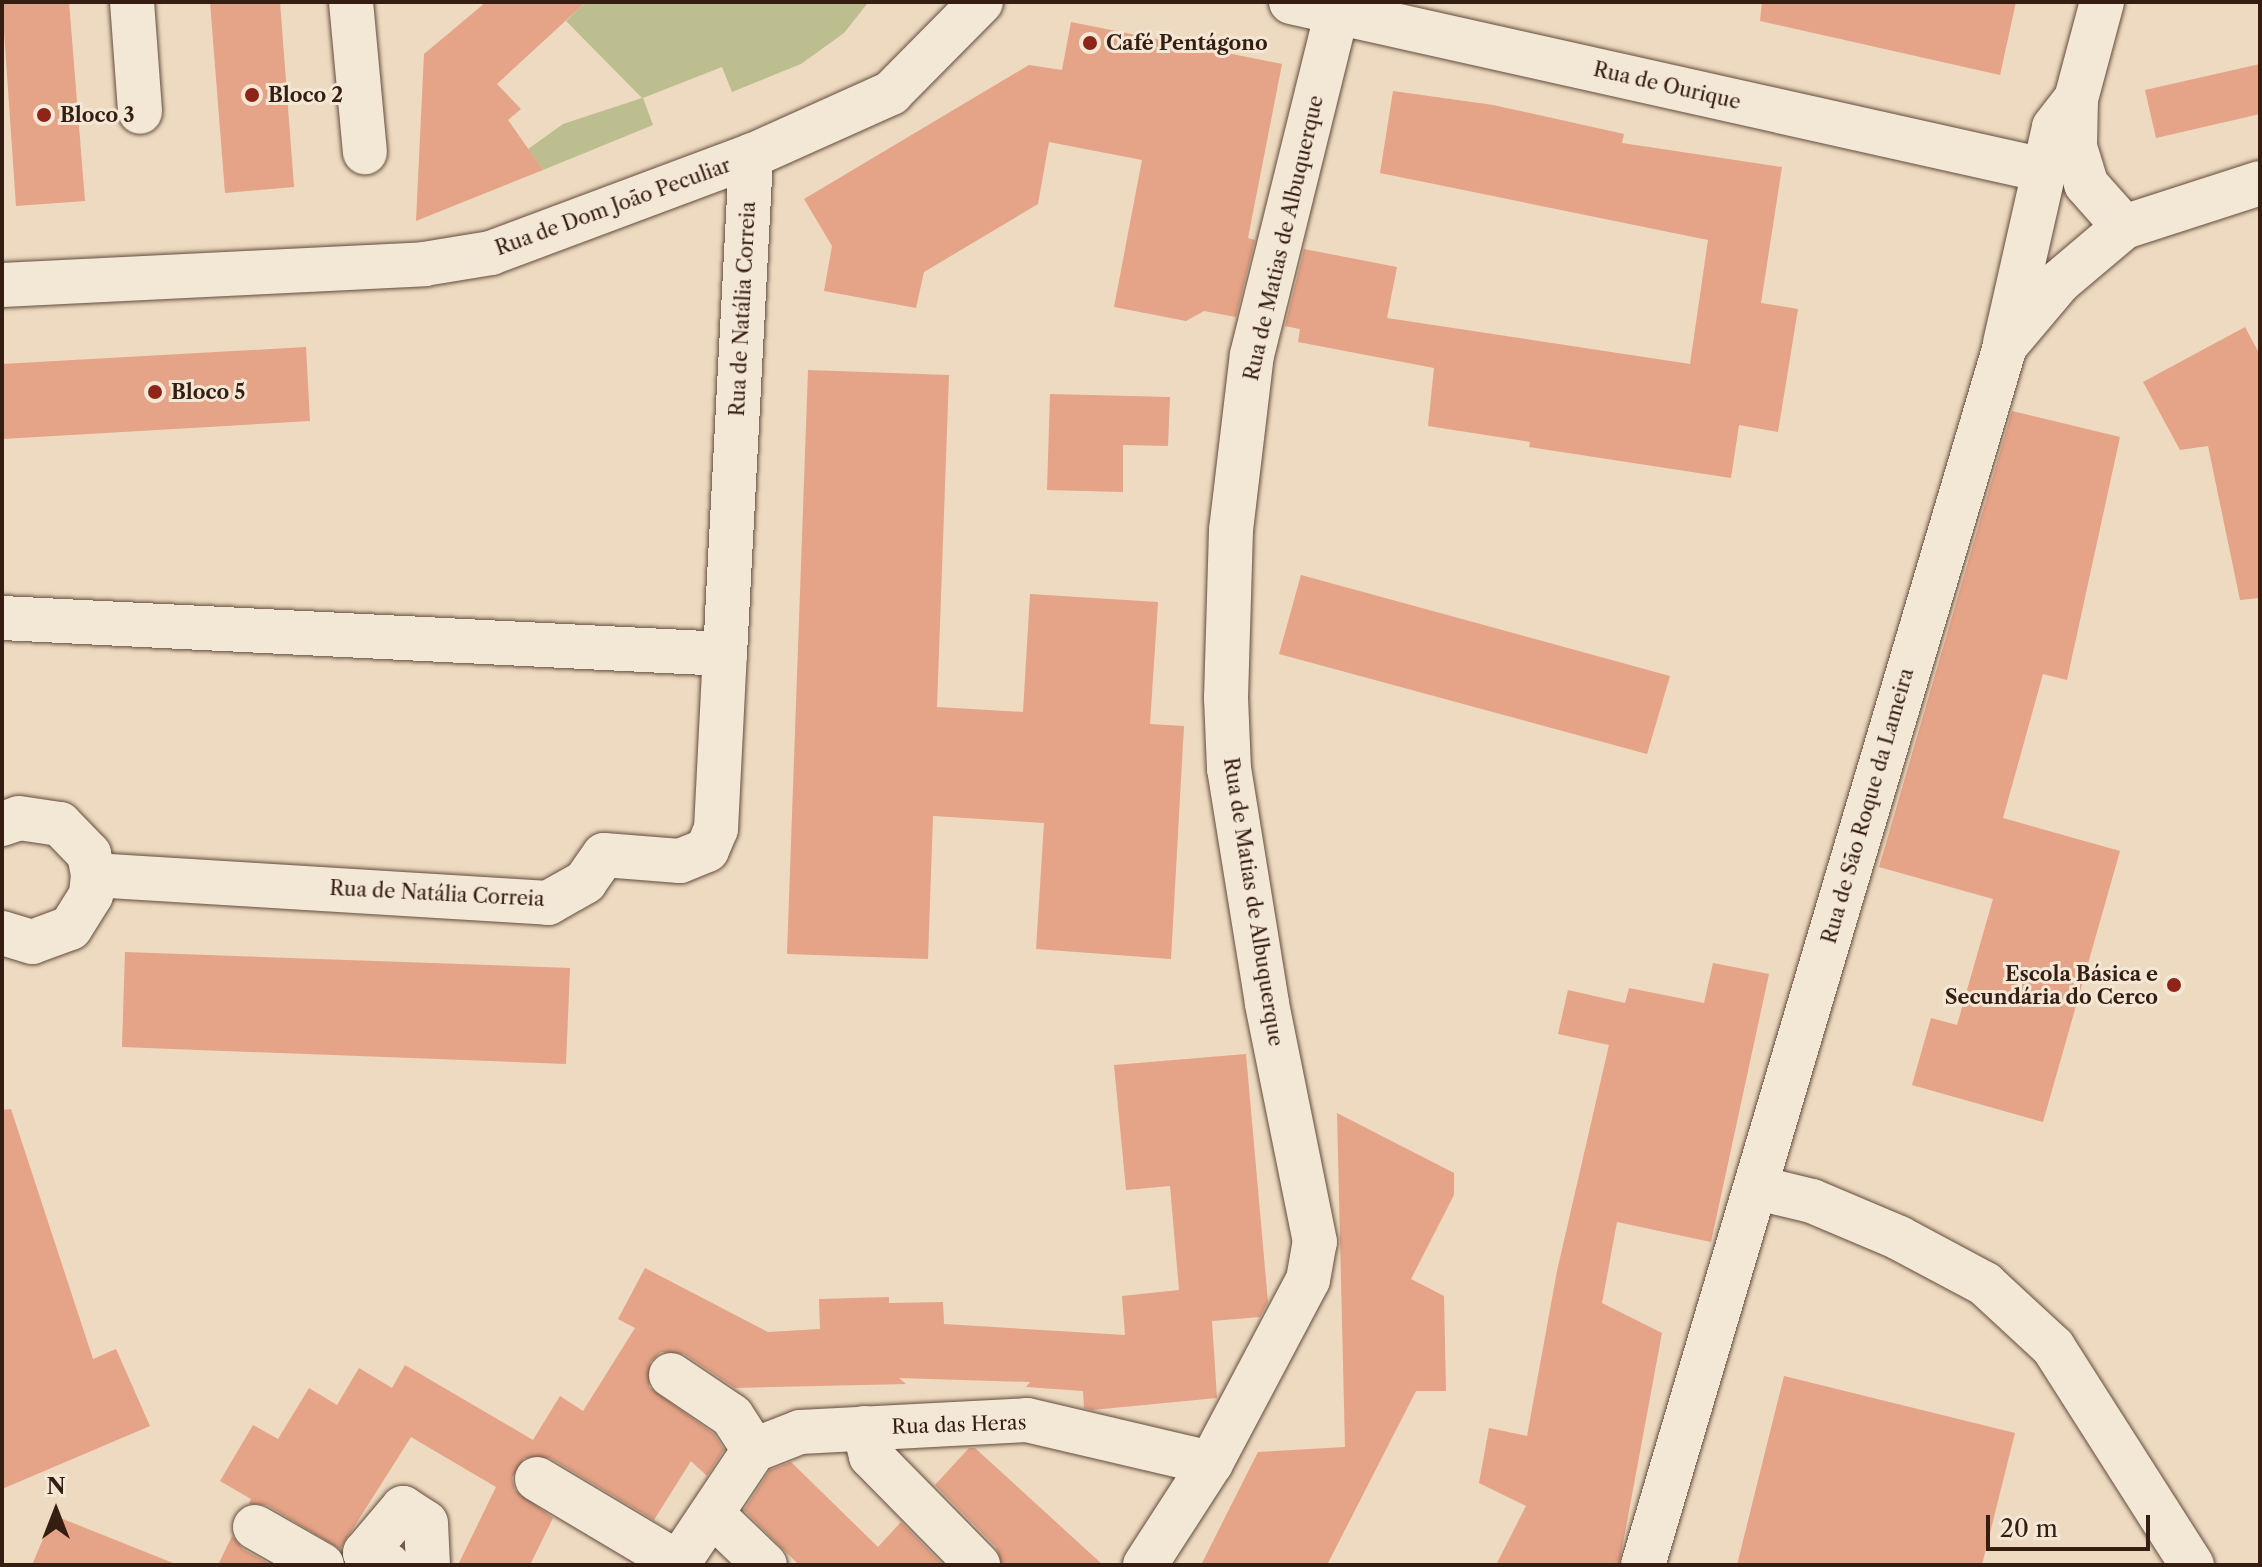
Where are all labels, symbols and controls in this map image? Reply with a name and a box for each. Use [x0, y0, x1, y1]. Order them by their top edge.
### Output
place label: Café Pentágono [1106, 31, 1268, 55]
marker: Café Pentágono [1081, 34, 1099, 52]
street label: Rua de Ourique [1591, 57, 1743, 115]
place label: Bloco 2 [268, 83, 343, 107]
marker: Bloco 2 [243, 86, 261, 104]
street label: Rua de Matias de Albuquerque [1239, 93, 1329, 383]
place label: Bloco 3 [60, 103, 135, 127]
marker: Bloco 3 [35, 106, 53, 124]
street label: Rua de Dom João Peculiar [492, 153, 734, 261]
street label: Rua de Natália Correia [725, 201, 761, 417]
place label: Bloco 5 [171, 380, 245, 404]
marker: Bloco 5 [146, 383, 164, 401]
street label: Rua de São Roque da Lameira [1817, 665, 1919, 947]
street label: Rua de Matias de Albuquerque [1218, 755, 1288, 1049]
street label: Rua de Natália Correia [329, 876, 545, 912]
place label: Escola Básica e Secundária do Cerco [1944, 962, 2158, 1009]
marker: Escola Básica e Secundária do Cerco [2165, 976, 2183, 994]
street label: Rua das Heras [891, 1411, 1027, 1439]
north arrow [16, 1471, 96, 1551]
text: N [46, 1473, 66, 1500]
scale bar [1990, 1499, 2154, 1549]
text: 20 m [2000, 1514, 2058, 1543]

